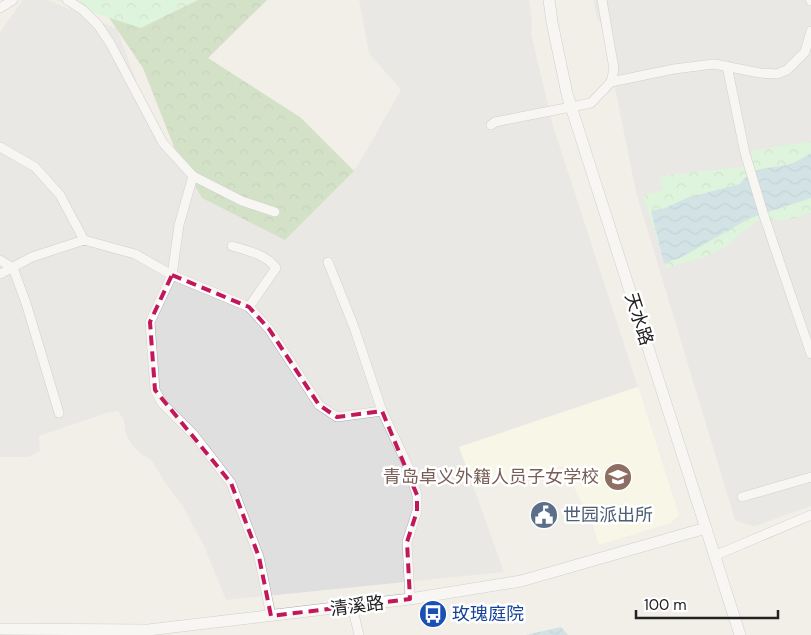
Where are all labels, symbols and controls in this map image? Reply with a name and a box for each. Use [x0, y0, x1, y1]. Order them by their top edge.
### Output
street label: 天水路 [619, 290, 659, 348]
school or university icon: 青岛卓义外籍人员子女学校 [603, 462, 633, 492]
place label: 青岛卓义外籍人员子女学校 [383, 465, 599, 489]
public building icon: 世园派出所 [529, 500, 559, 530]
place label: 世园派出所 [563, 503, 653, 527]
scale bar [636, 588, 778, 620]
street label: 清溪路 [329, 591, 385, 621]
text: 100 m [644, 595, 687, 615]
bus stop icon: 玫瑰庭院 [418, 599, 448, 629]
place label: 玫瑰庭院 [452, 602, 524, 626]

